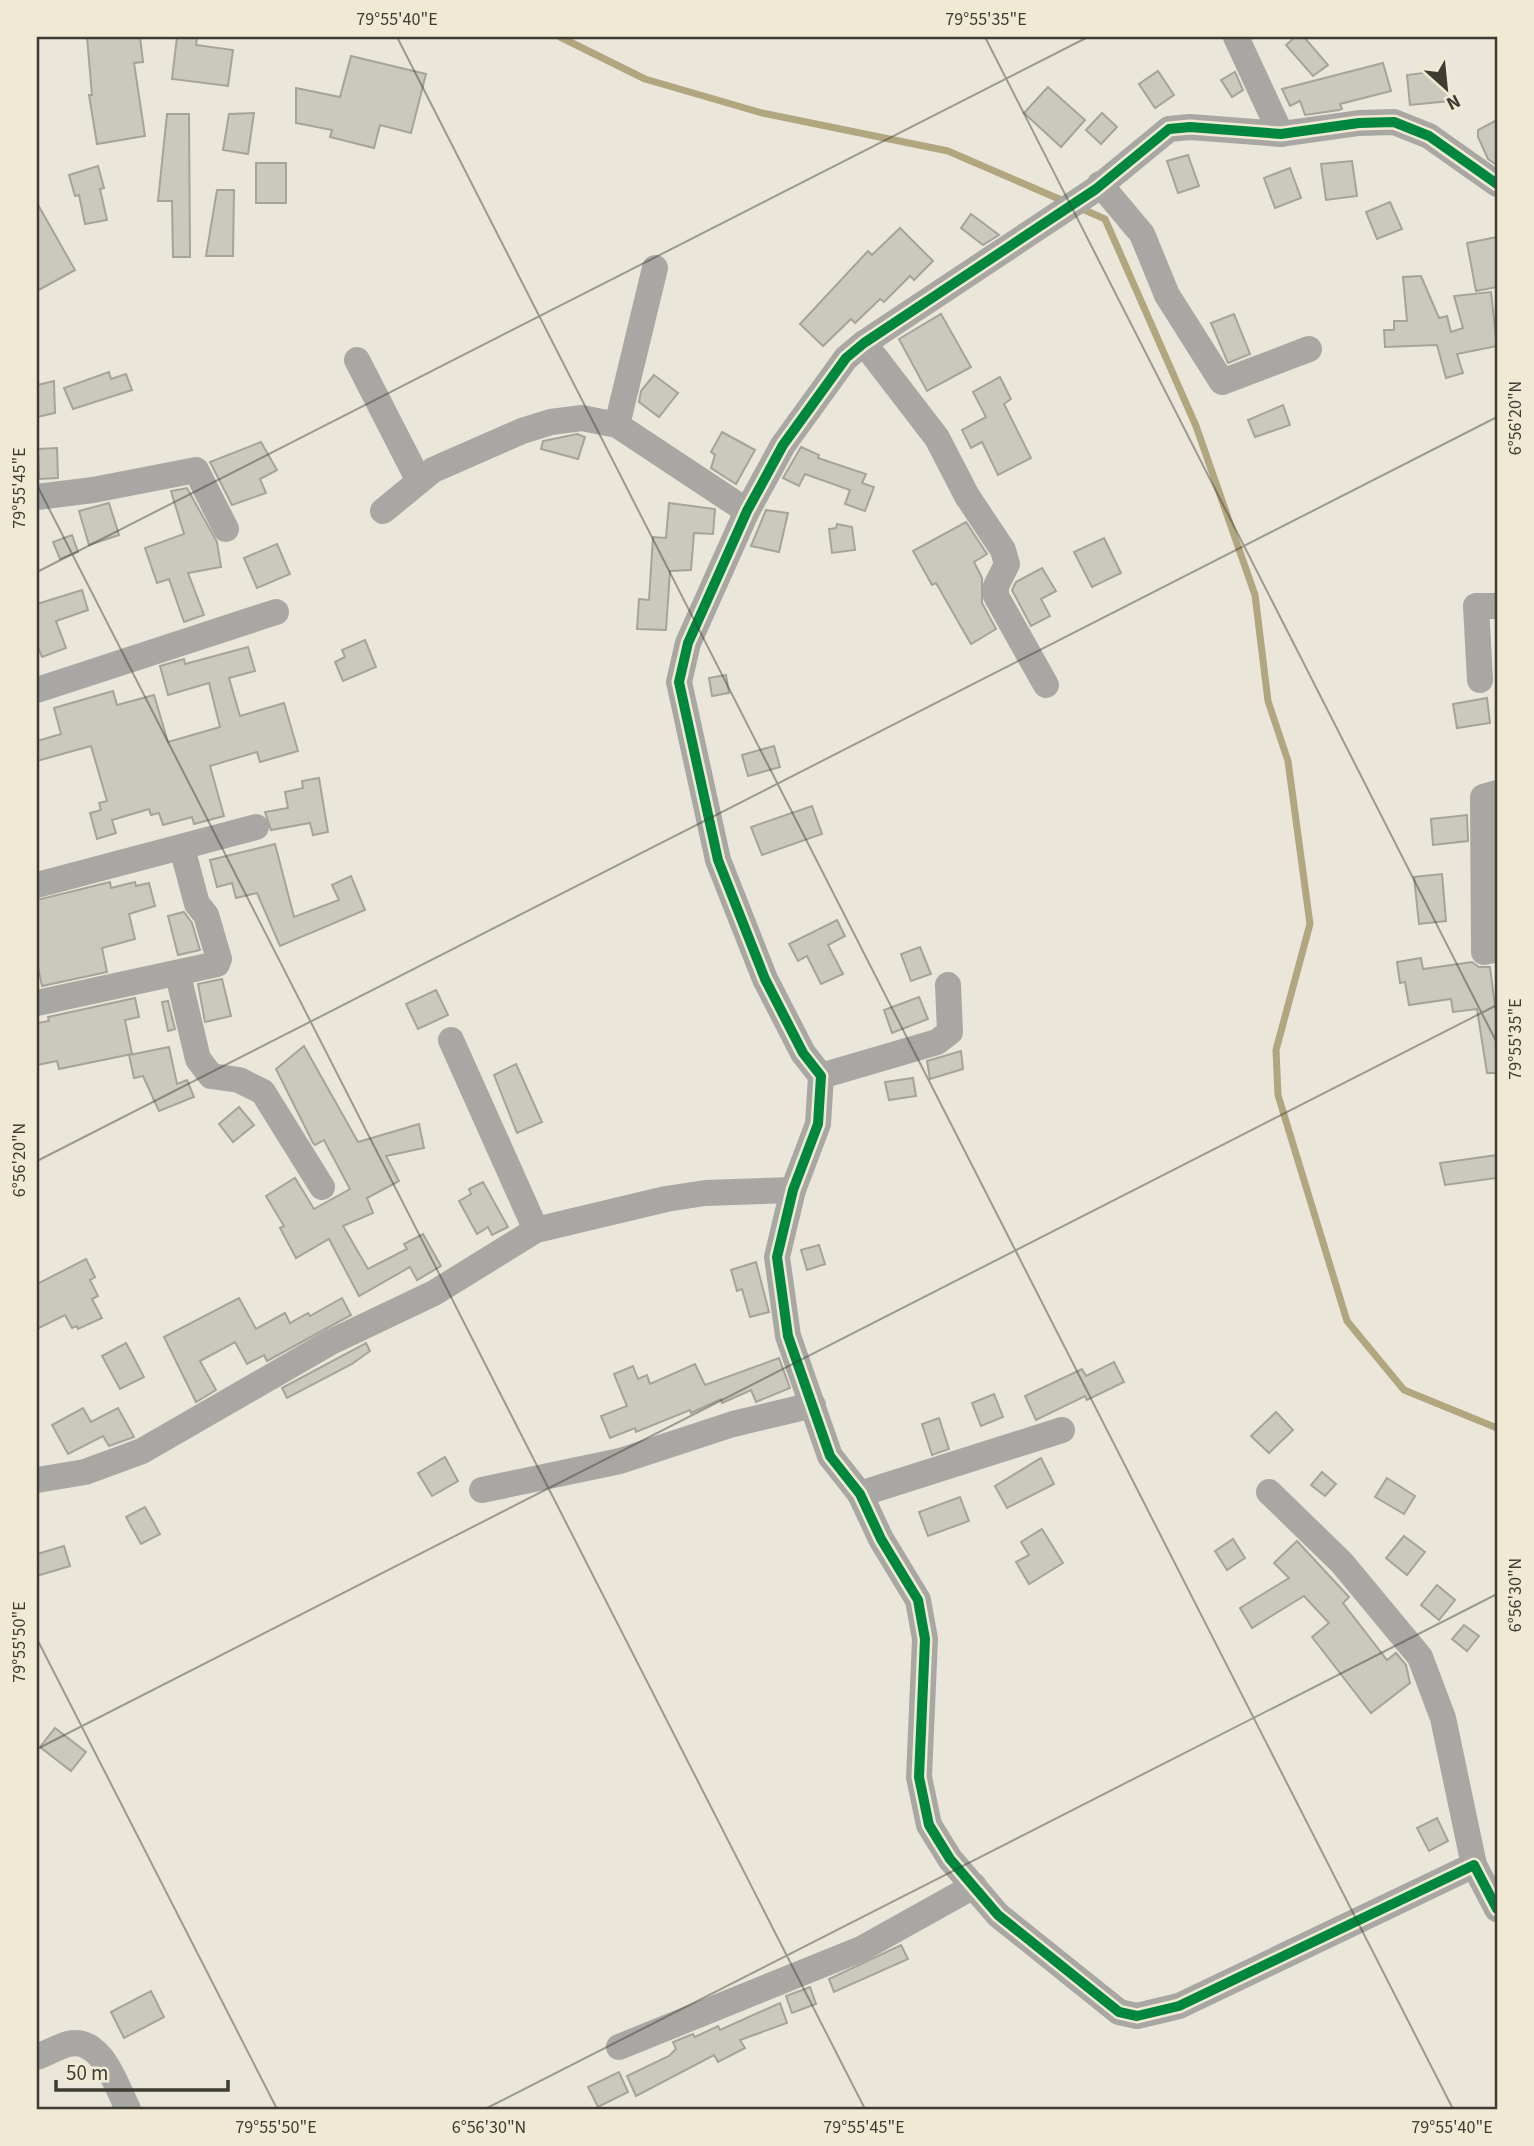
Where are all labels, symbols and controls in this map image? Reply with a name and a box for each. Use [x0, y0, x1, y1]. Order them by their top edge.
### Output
text: 79°55'40"E [356, 7, 438, 32]
text: 79°55'35"E [945, 7, 1027, 32]
north arrow [1412, 52, 1482, 122]
text: N [1441, 87, 1465, 117]
text: 6°56'20"N [1503, 381, 1528, 455]
text: 79°55'45"E [7, 447, 32, 529]
text: 79°55'35"E [1503, 998, 1528, 1080]
text: 6°56'20"N [7, 1123, 32, 1197]
text: 6°56'30"N [1503, 1558, 1528, 1632]
text: 79°55'50"E [7, 1601, 32, 1683]
scale bar [56, 2048, 228, 2092]
text: 50 m [66, 2058, 108, 2088]
text: 79°55'50"E [235, 2115, 317, 2140]
text: 6°56'30"N [452, 2115, 526, 2140]
text: 79°55'45"E [823, 2115, 905, 2140]
text: 79°55'40"E [1411, 2115, 1493, 2140]

